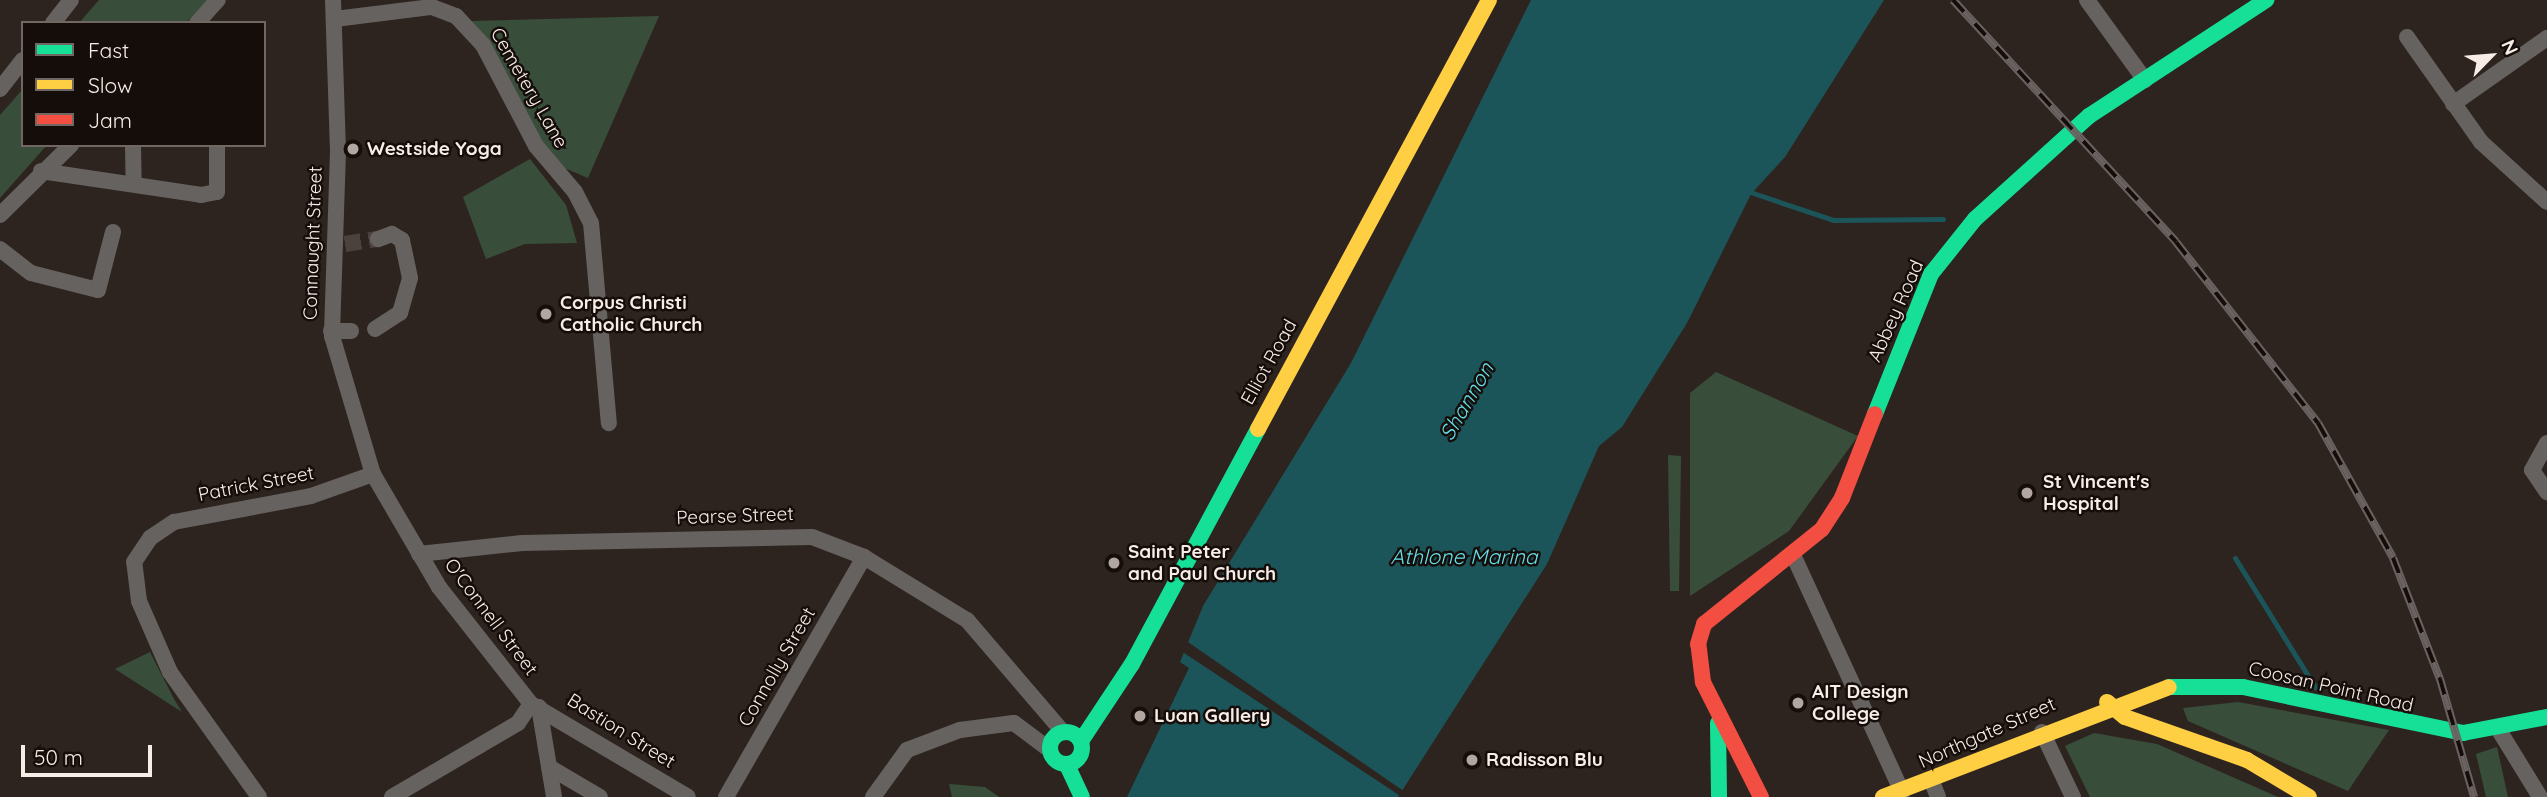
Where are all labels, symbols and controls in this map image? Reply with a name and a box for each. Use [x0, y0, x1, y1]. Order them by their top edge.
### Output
legend [21, 21, 266, 147]
north arrow [2456, 21, 2526, 91]
street label: Cemetery Lane [485, 24, 573, 152]
text: N [2496, 36, 2524, 59]
text: Fast [88, 37, 129, 63]
text: Slow [88, 72, 133, 98]
text: Jam [88, 107, 132, 133]
place label: Westside Yoga [367, 138, 502, 160]
marker: Westside Yoga [345, 141, 361, 157]
street label: Connaught Street [299, 166, 327, 320]
street label: Abbey Road [1863, 257, 1929, 365]
place label: Corpus Christi Catholic Church [560, 292, 702, 336]
marker: Corpus Christi Catholic Church [538, 306, 554, 322]
street label: Elliot Road [1236, 315, 1302, 409]
water label: Shannon [1434, 358, 1498, 444]
street label: Patrick Street [196, 462, 316, 506]
place label: St Vincent's Hospital [2043, 471, 2149, 515]
marker: St Vincent's Hospital [2017, 483, 2037, 503]
street label: Pearse Street [676, 503, 794, 529]
place label: Saint Peter and Paul Church [1128, 541, 1276, 585]
water label: Athlone Marina [1390, 543, 1538, 569]
street label: O'Connell Street [440, 554, 542, 680]
marker: Saint Peter and Paul Church [1106, 555, 1122, 571]
street label: Connolly Street [734, 603, 820, 731]
street label: Coosan Point Road [2246, 657, 2416, 717]
place label: AIT Design College [1812, 681, 1909, 725]
street label: Bastion Street [563, 689, 679, 773]
street label: Northgate Street [1915, 693, 2059, 773]
marker: AIT Design College [1790, 695, 1806, 711]
place label: Luan Gallery [1154, 705, 1271, 727]
marker: Luan Gallery [1132, 708, 1148, 724]
scale bar [24, 730, 156, 774]
text: 50 m [34, 744, 83, 770]
place label: Radisson Blu [1486, 749, 1603, 771]
marker: Radisson Blu [1464, 752, 1480, 768]

